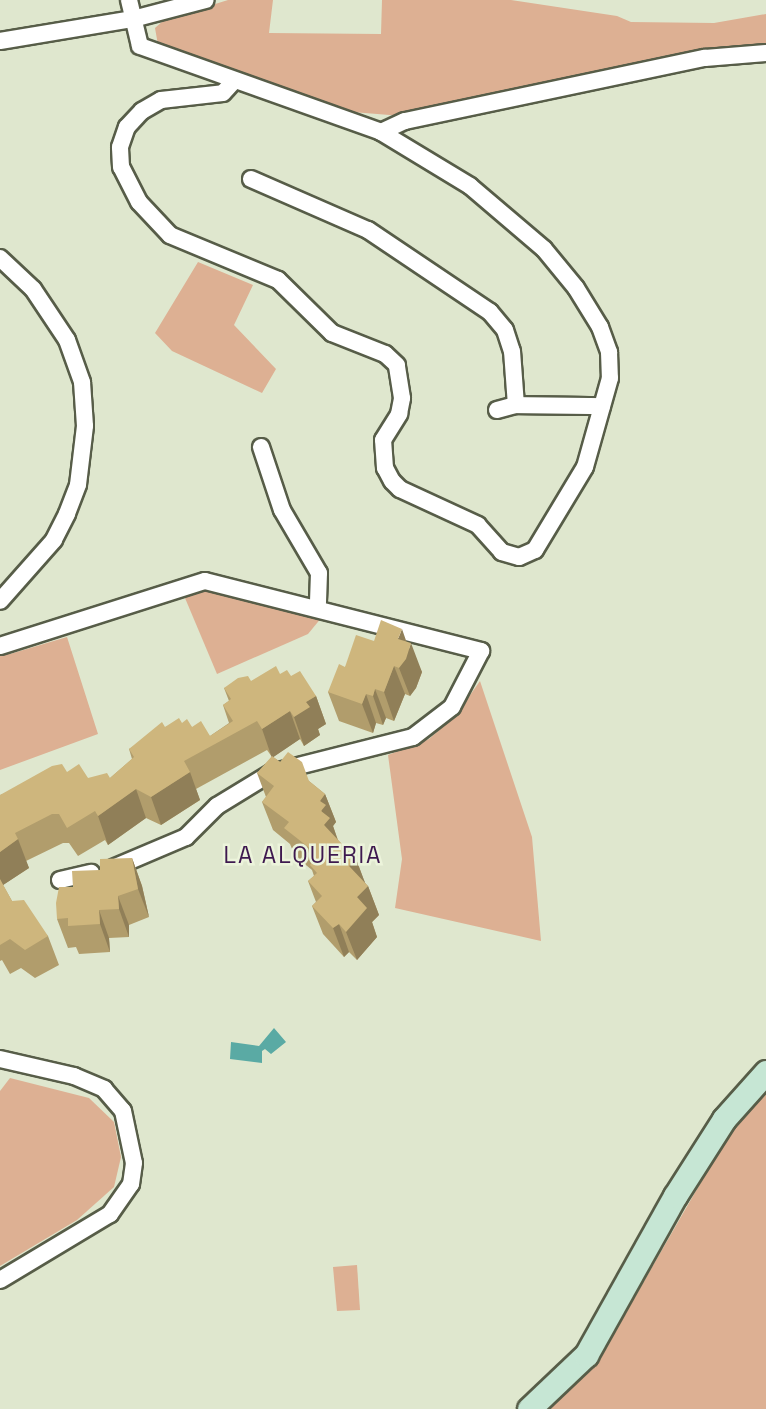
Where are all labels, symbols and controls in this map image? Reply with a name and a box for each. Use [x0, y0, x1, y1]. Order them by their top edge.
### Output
district label: LA ALQUERIA [224, 841, 382, 869]

